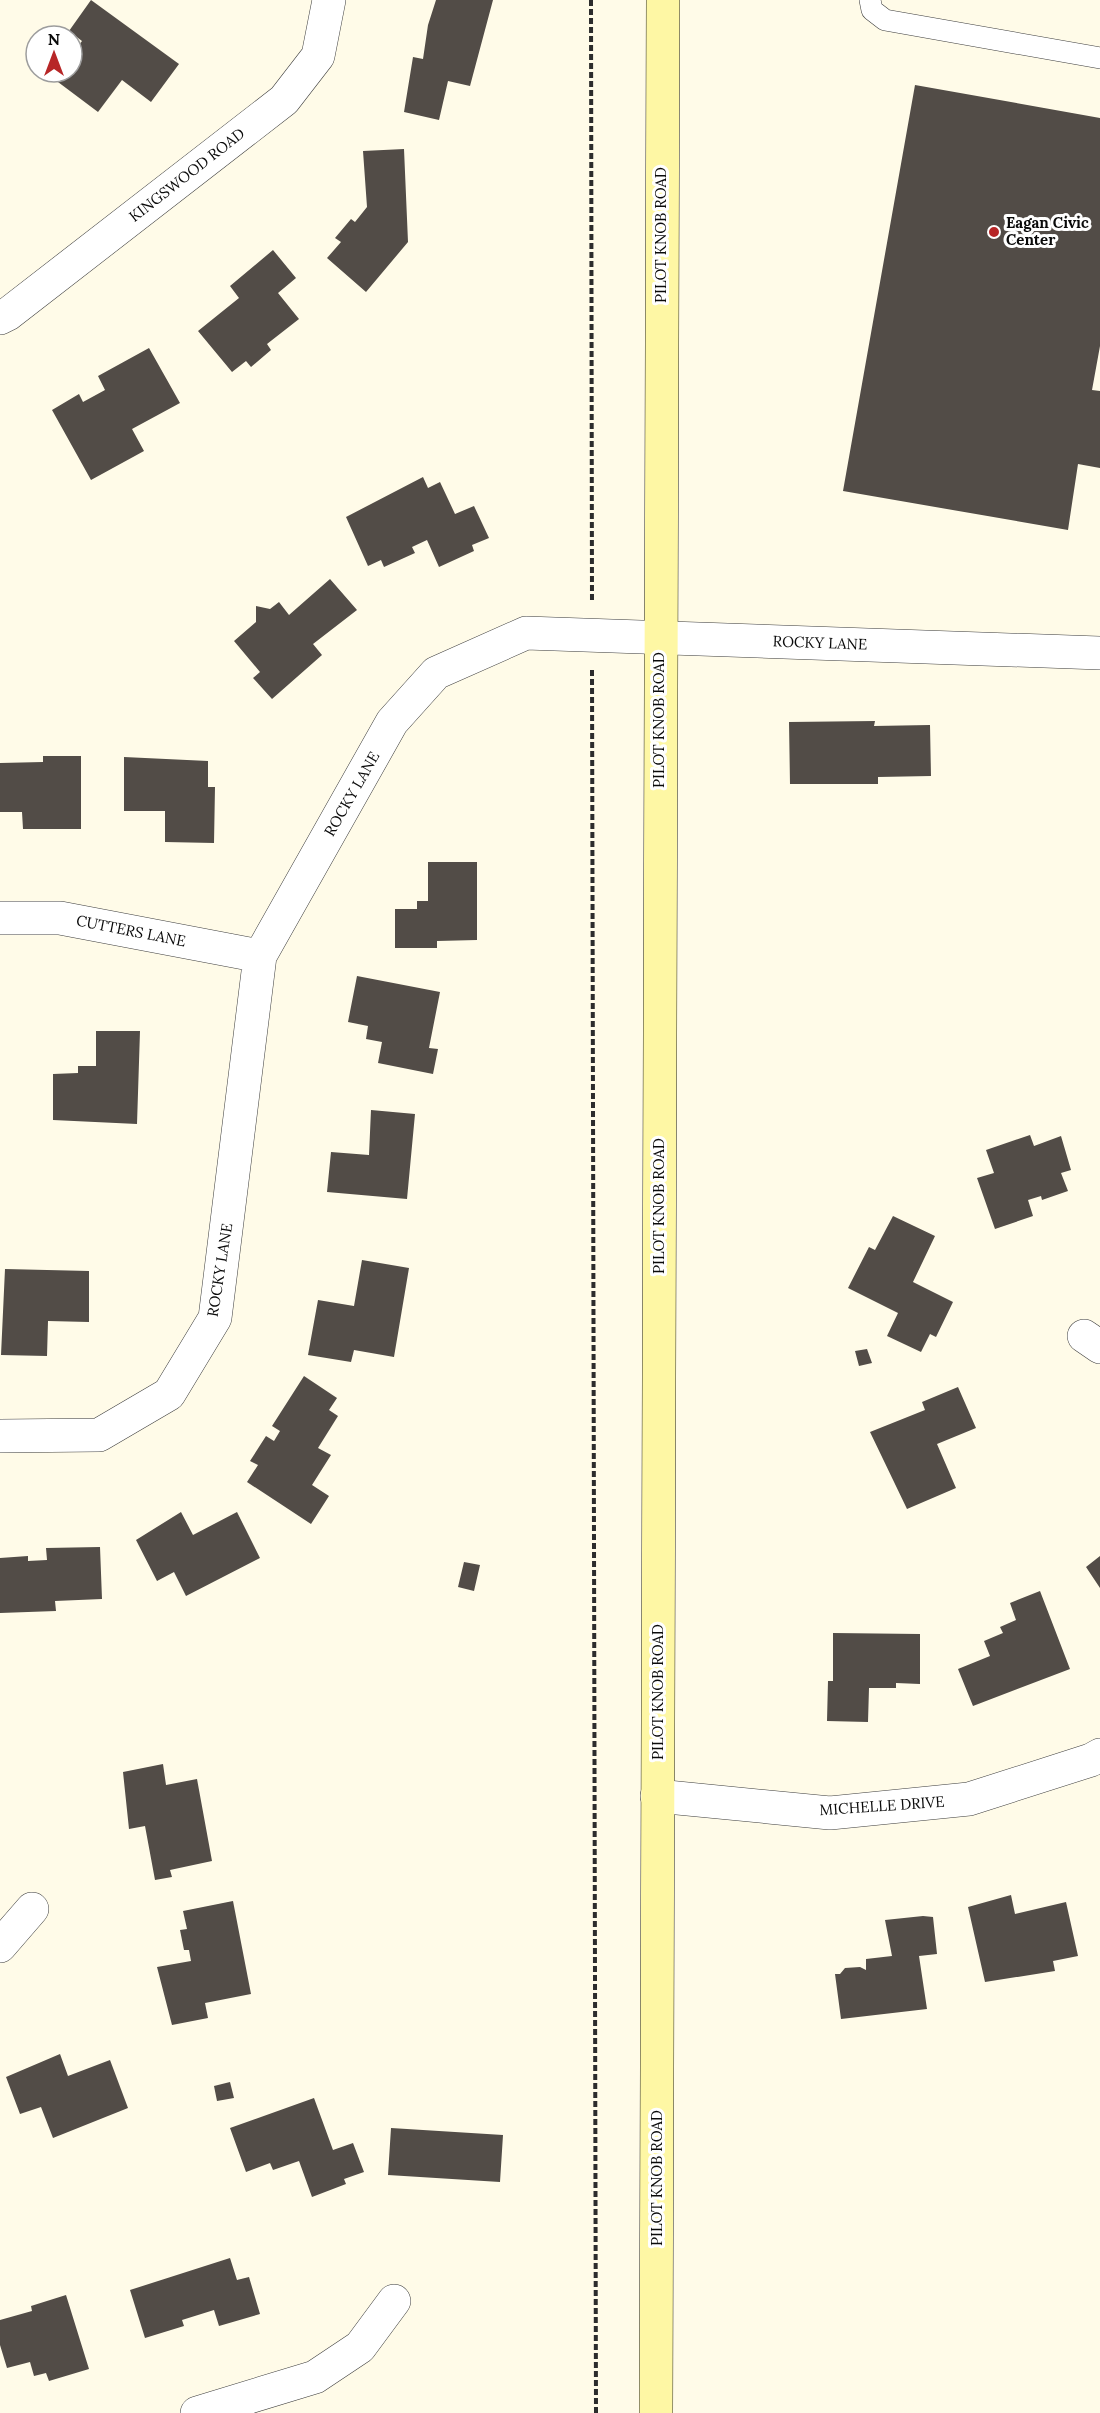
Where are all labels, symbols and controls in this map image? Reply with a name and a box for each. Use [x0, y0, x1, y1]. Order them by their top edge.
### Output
north arrow [24, 24, 84, 84]
text: N [48, 29, 60, 49]
street label: KINGSWOOD ROAD [125, 123, 248, 226]
street label: PILOT KNOB ROAD [651, 167, 670, 303]
place label: Eagan Civic Center [1006, 213, 1089, 249]
marker: Eagan Civic Center [987, 225, 1001, 239]
street label: ROCKY LANE [772, 631, 868, 654]
street label: PILOT KNOB ROAD [649, 652, 668, 788]
street label: ROCKY LANE [320, 748, 383, 839]
street label: CUTTERS LANE [75, 911, 188, 950]
street label: PILOT KNOB ROAD [649, 1138, 668, 1274]
street label: ROCKY LANE [203, 1222, 236, 1318]
street label: PILOT KNOB ROAD [648, 1624, 667, 1760]
street label: MICHELLE DRIVE [819, 1792, 945, 1819]
street label: PILOT KNOB ROAD [647, 2110, 666, 2246]

